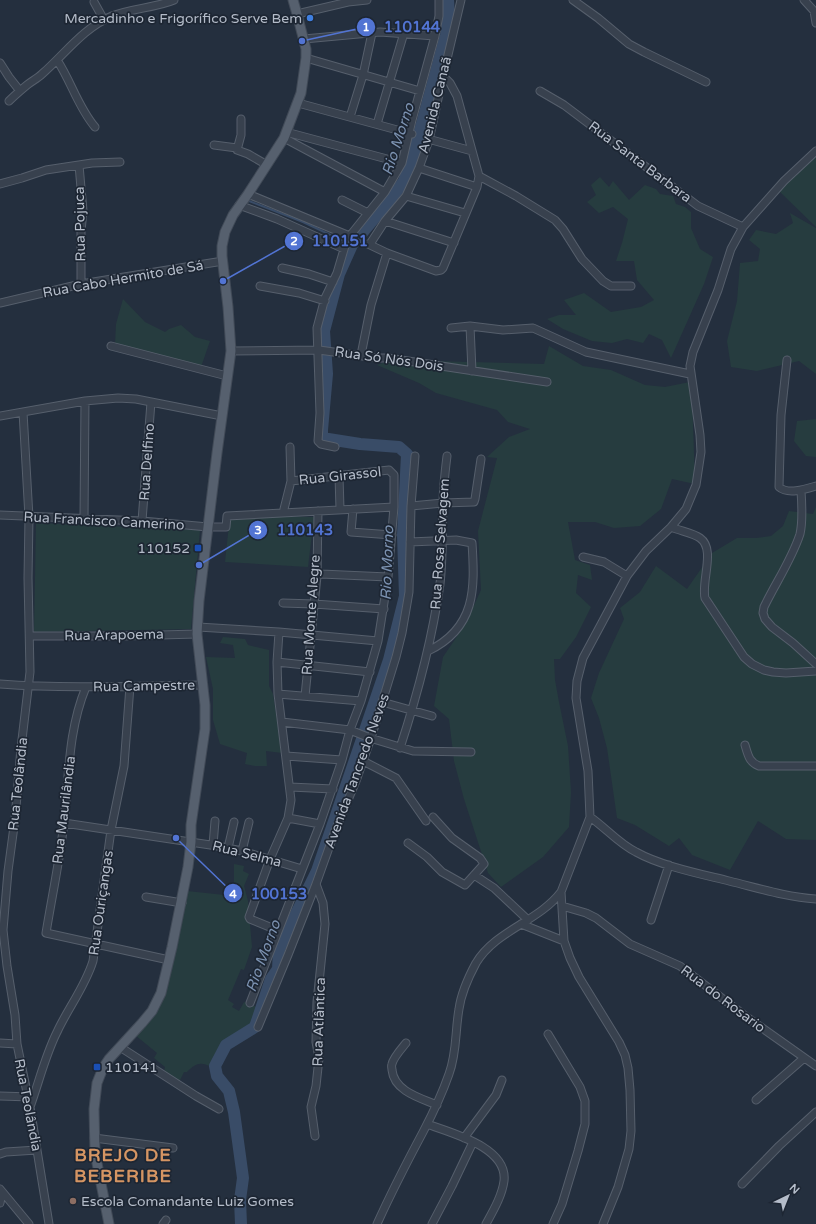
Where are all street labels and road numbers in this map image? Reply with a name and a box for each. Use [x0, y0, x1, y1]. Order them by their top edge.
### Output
street label: Avenida Canaã [415, 55, 455, 155]
street label: Rua Santa Barbara [585, 118, 695, 206]
street label: Rua Pojuca [71, 186, 89, 262]
street label: Rua Cabo Hermito de Sá [41, 256, 205, 302]
street label: Rua Só Nós Dois [334, 343, 445, 375]
street label: Rua Delfino [136, 423, 158, 501]
street label: Rua Girassol [298, 463, 382, 489]
street label: Rua Rosa Selvagem [427, 478, 453, 610]
street label: Rua Francisco Camerino [23, 508, 185, 534]
street label: Rua Monte Alegre [298, 554, 324, 676]
street label: Rua Arapoema [64, 626, 164, 644]
street label: Rua Campestre [93, 677, 195, 695]
street label: Avenida Tancredo Neves [321, 691, 393, 851]
street label: Rua Teolândia [5, 736, 31, 832]
street label: Rua Maurilândia [49, 755, 79, 865]
street label: Rua Selma [211, 837, 283, 871]
street label: Rua Ouriçangas [85, 849, 117, 957]
street label: Rua do Rosario [677, 962, 769, 1036]
street label: Rua Atlântica [309, 977, 329, 1067]
street label: Rua Teolândia [11, 1057, 45, 1153]

